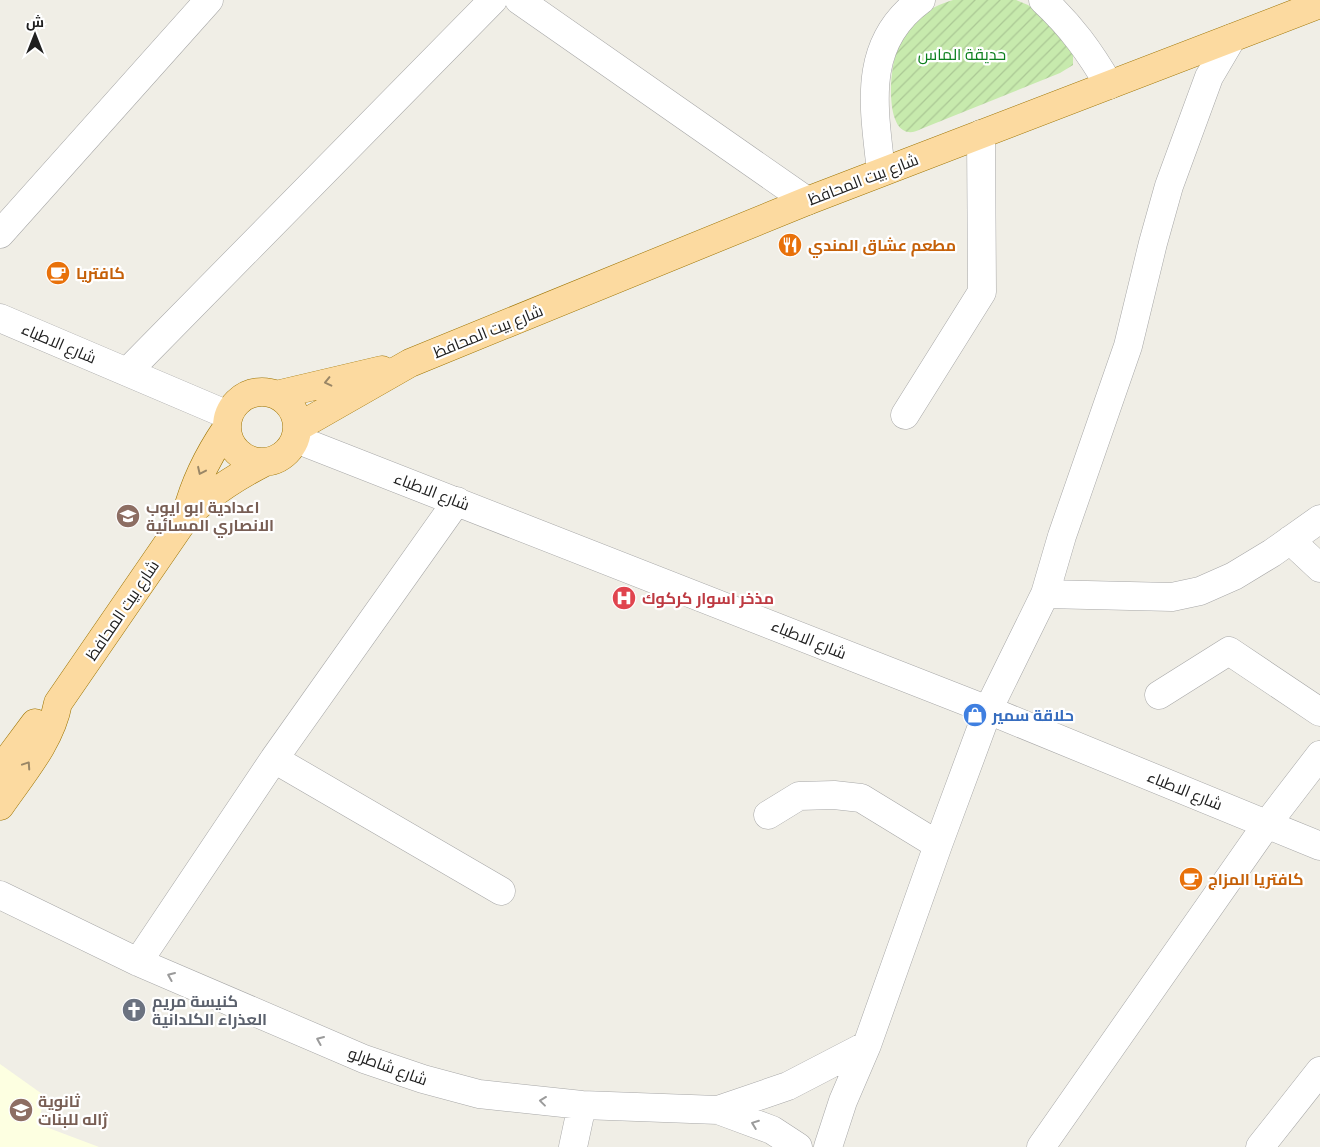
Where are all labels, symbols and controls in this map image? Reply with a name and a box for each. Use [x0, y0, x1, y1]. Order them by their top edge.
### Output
north arrow [10, 10, 60, 60]
text: ش [26, 14, 44, 31]
park label: حديقة الماس [918, 45, 1006, 65]
street label: شارع بيت المحافظ [805, 150, 922, 211]
restaurant icon: مطعم عشاق المندي [777, 232, 803, 258]
place label: مطعم عشاق المندي [808, 236, 956, 258]
cafe icon: کافتریا [45, 260, 71, 286]
place label: کافتریا [76, 264, 125, 283]
street label: شارع بيت المحافظ [431, 301, 547, 364]
street label: شارع الاطباء [18, 319, 99, 370]
one-way arrow [324, 376, 333, 387]
one-way arrow [197, 466, 208, 475]
street label: شارع الاطباء [391, 468, 472, 516]
place label: اعدادية ابو ايوب الانصاري المسائية [146, 498, 274, 538]
school or university icon: اعدادية ابو ايوب الانصاري المسائية [115, 503, 141, 529]
street label: شارع بيت المحافظ [82, 557, 165, 665]
hospital icon: مذخر اسوار كركوك [611, 585, 637, 611]
place label: مذخر اسوار كركوك [642, 589, 774, 608]
street label: شارع الاطباء [768, 616, 849, 665]
shop icon: حلاقة سمير [962, 702, 988, 728]
place label: حلاقة سمير [991, 706, 1074, 725]
one-way arrow [21, 762, 30, 771]
street label: شارع الاطباء [1144, 767, 1225, 816]
cafe icon: كافتريا المزاج [1178, 866, 1204, 892]
place label: كافتريا المزاج [1208, 870, 1304, 890]
one-way arrow [167, 972, 176, 983]
place label: كنيسة مريم العذراء الكلدانية [152, 992, 267, 1029]
church icon: كنيسة مريم العذراء الكلدانية [121, 997, 147, 1023]
one-way arrow [316, 1036, 325, 1046]
street label: شارع شاطرلو [345, 1043, 430, 1091]
place label: ثانوية ژاله للبنات [38, 1092, 108, 1129]
one-way arrow [539, 1096, 547, 1107]
school or university icon: ثانوية ژاله للبنات [8, 1097, 34, 1123]
one-way arrow [752, 1120, 760, 1130]

